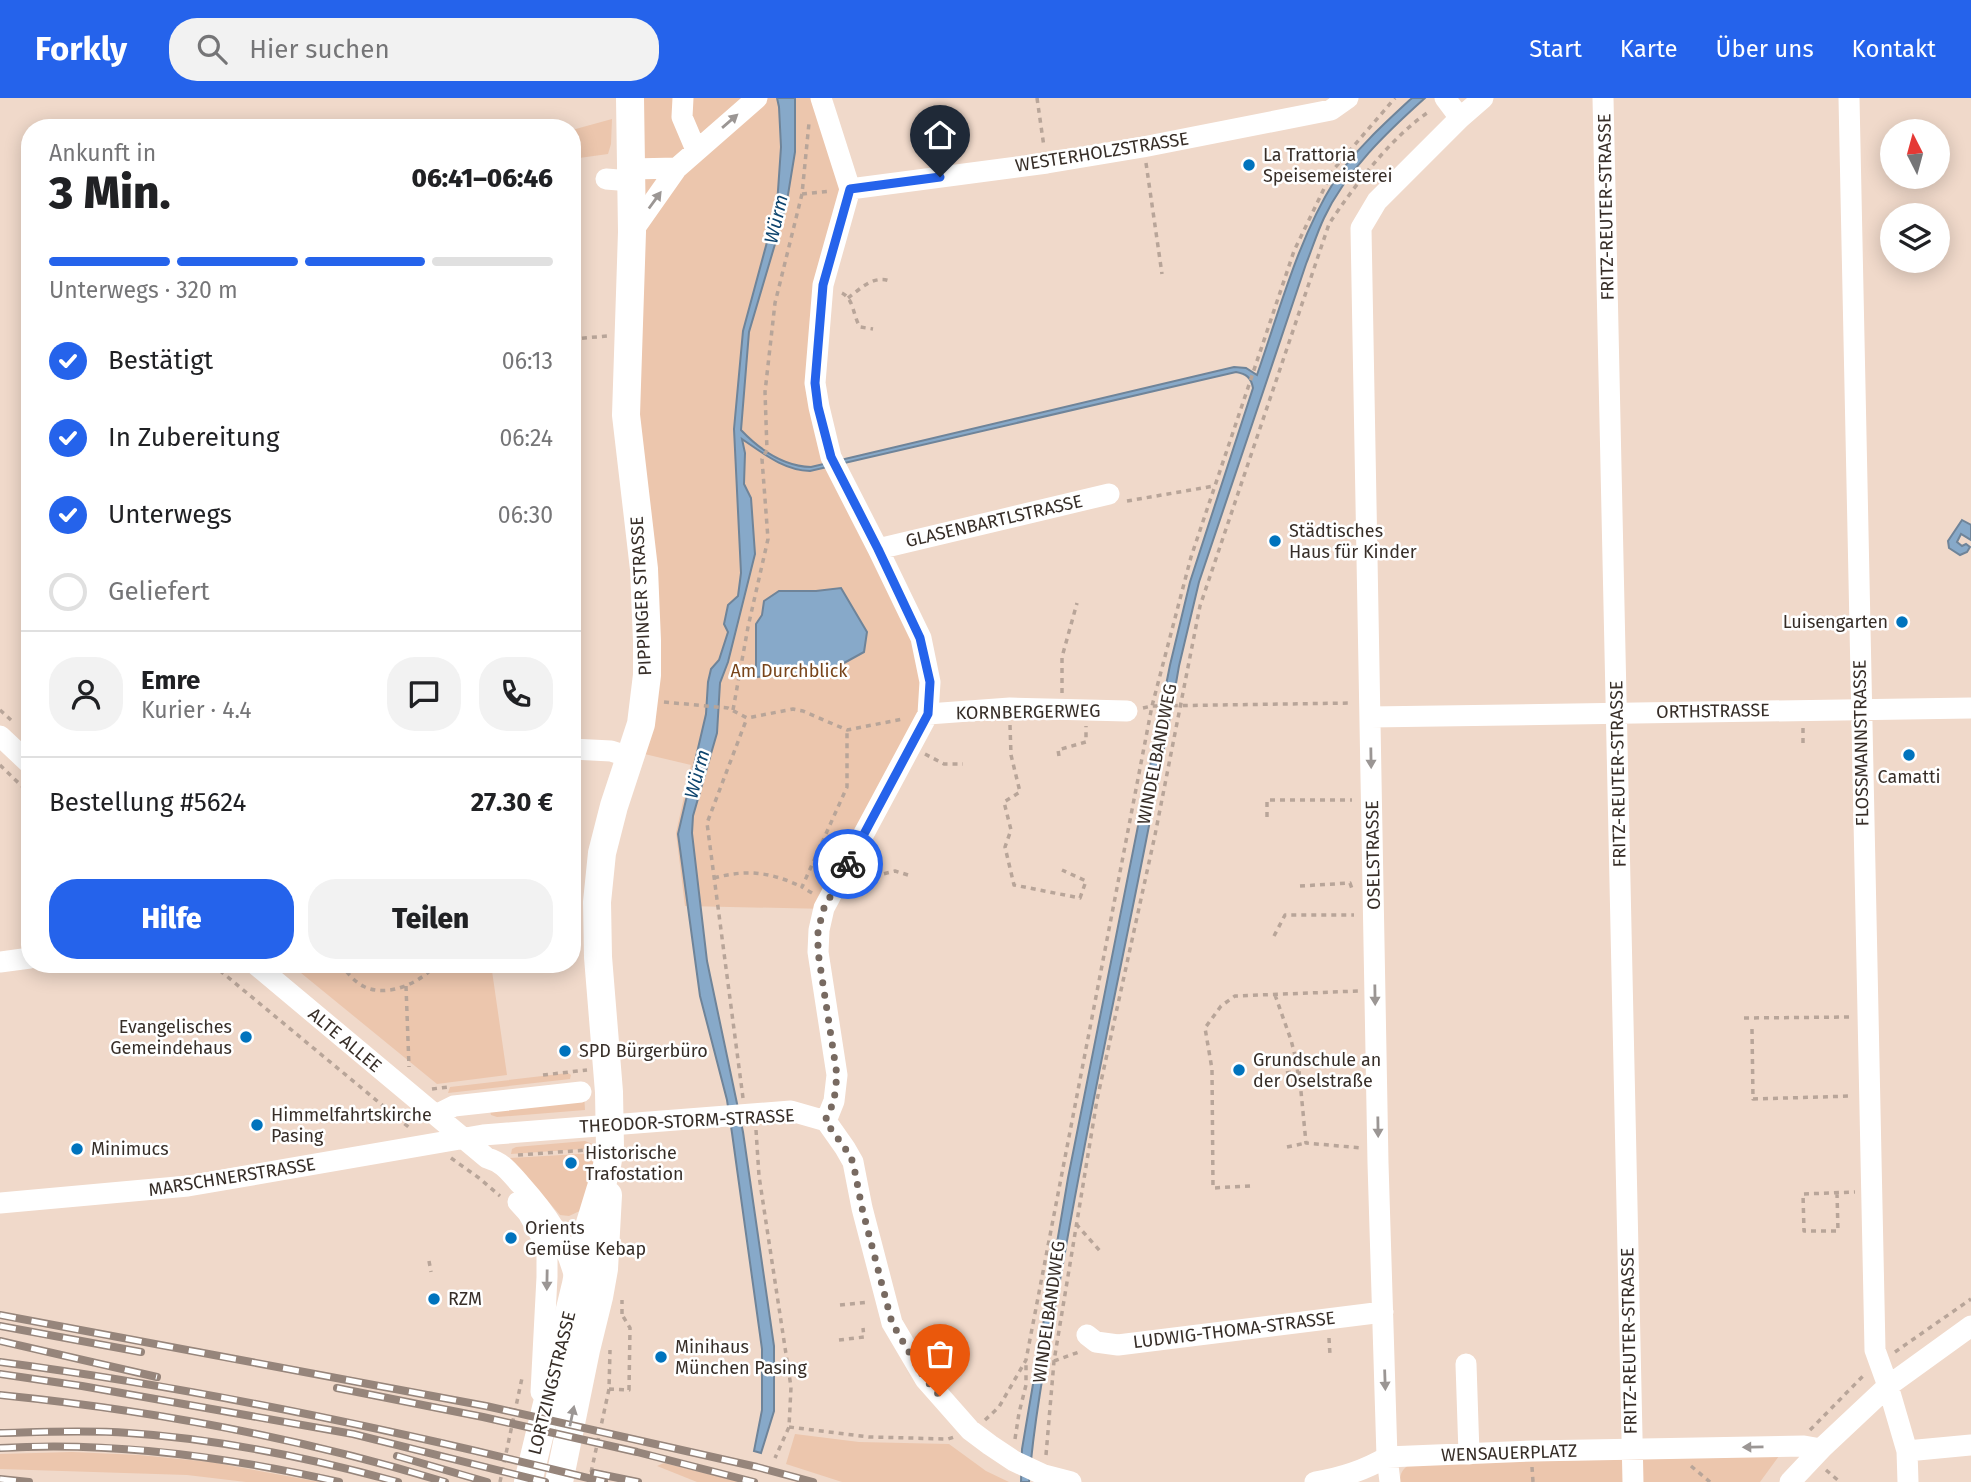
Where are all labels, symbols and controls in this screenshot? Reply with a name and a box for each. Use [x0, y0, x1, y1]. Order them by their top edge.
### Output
search box [169, 18, 659, 81]
text: Forkly [35, 29, 127, 69]
icon: search [193, 30, 231, 68]
text: Hier suchen [249, 34, 390, 65]
text: Start [1529, 35, 1582, 63]
text: Karte [1620, 35, 1678, 63]
text: Über uns [1716, 35, 1814, 63]
text: Kontakt [1852, 35, 1936, 63]
pin [910, 105, 970, 177]
street label: FRITZ-REUTER-STRASSE [1593, 113, 1619, 301]
one-way arrow [722, 114, 739, 129]
icon: home [921, 116, 959, 154]
north arrow [1880, 119, 1950, 189]
map controls [1880, 119, 1950, 273]
street label: WESTERHOLZSTRASSE [1014, 127, 1190, 177]
text: Ankunft in [49, 139, 156, 167]
place label: La Trattoria Speisemeisterei [1263, 144, 1393, 187]
marker: La Trattoria Speisemeisterei [1241, 157, 1257, 173]
text: 06:41–06:46 [411, 163, 553, 194]
text: 3 Min. [49, 165, 170, 220]
one-way arrow [648, 191, 662, 209]
water label: Würm [759, 192, 793, 246]
button: layers [1880, 203, 1950, 273]
text: Unterwegs · 320 m [49, 276, 238, 304]
icon: check [49, 342, 87, 380]
text: Bestätigt [108, 345, 213, 376]
text: 06:13 [502, 347, 553, 375]
icon: check [49, 419, 87, 457]
text: In Zubereitung [108, 422, 280, 453]
text: 06:24 [499, 424, 553, 452]
street label: GLASENBARTLSTRASSE [903, 490, 1085, 552]
icon: check [49, 496, 87, 534]
text: Unterwegs [108, 499, 232, 530]
text: 06:30 [498, 501, 553, 529]
street label: PIPPINGER STRASSE [626, 516, 656, 676]
place label: Städtisches Haus für Kinder [1289, 520, 1417, 563]
marker: Städtisches Haus für Kinder [1267, 533, 1283, 549]
text: Geliefert [108, 576, 210, 607]
place label: Luisengarten [1783, 611, 1888, 633]
marker: Luisengarten [1894, 614, 1910, 630]
button: person [49, 657, 123, 731]
button: chat [387, 657, 461, 731]
button: phone [479, 657, 553, 731]
park label: Am Durchblick [731, 660, 848, 682]
street label: FLOSSMANNSTRASSE [1849, 660, 1873, 826]
text: Emre [141, 665, 200, 696]
street label: FRITZ-REUTER-STRASSE [1605, 680, 1631, 868]
street label: WINDELBANDWEG [1133, 682, 1181, 826]
text: Kurier · 4.4 [141, 696, 251, 724]
street label: ORTHSTRASSE [1656, 699, 1770, 723]
street label: KORNBERGERWEG [955, 700, 1101, 724]
water label: Würm [679, 747, 715, 801]
marker: Camatti [1901, 747, 1917, 763]
one-way arrow [1365, 748, 1377, 770]
place label: Camatti [1878, 766, 1940, 788]
text: Bestellung #5624 [49, 787, 246, 818]
text: 27.30 € [471, 787, 553, 818]
street label: OSELSTRASSE [1361, 800, 1385, 910]
courier [813, 829, 883, 899]
icon: bike [829, 845, 867, 883]
button: Hilfe [49, 879, 294, 959]
button: Teilen [308, 879, 553, 959]
one-way arrow [1369, 984, 1381, 1006]
street label: ALTE ALLEE [304, 1003, 386, 1077]
place label: Evangelisches Gemeindehaus [110, 1016, 232, 1059]
marker: Evangelisches Gemeindehaus [238, 1029, 254, 1045]
place label: SPD Bürgerbüro [579, 1040, 708, 1062]
marker: SPD Bürgerbüro [557, 1043, 573, 1059]
place label: Grundschule an der Oselstraße [1253, 1049, 1381, 1092]
marker: Grundschule an der Oselstraße [1231, 1062, 1247, 1078]
place label: Himmelfahrtskirche Pasing [271, 1104, 432, 1147]
street label: THEODOR-STORM-STRASSE [579, 1104, 795, 1138]
one-way arrow [1372, 1116, 1384, 1138]
marker: Himmelfahrtskirche Pasing [249, 1117, 265, 1133]
place label: Minimucs [91, 1138, 169, 1160]
marker: Minimucs [69, 1141, 85, 1157]
place label: Historische Trafostation [585, 1142, 683, 1185]
street label: MARSCHNERSTRASSE [147, 1153, 317, 1201]
marker: Historische Trafostation [563, 1155, 579, 1171]
place label: Orients Gemüse Kebap [525, 1217, 646, 1260]
marker: Orients Gemüse Kebap [503, 1230, 519, 1246]
street label: WINDELBANDWEG [1028, 1239, 1070, 1385]
street label: FRITZ-REUTER-STRASSE [1616, 1247, 1642, 1435]
one-way arrow [541, 1270, 553, 1292]
place label: RZM [448, 1288, 482, 1310]
marker: RZM [426, 1291, 442, 1307]
street label: LUDWIG-THOMA-STRASSE [1132, 1307, 1336, 1353]
street label: LORTZINGSTRASSE [523, 1309, 581, 1457]
pin [910, 1324, 970, 1396]
icon: bag [921, 1335, 959, 1373]
place label: Minihaus München Pasing [675, 1336, 807, 1379]
marker: Minihaus München Pasing [653, 1349, 669, 1365]
one-way arrow [1379, 1369, 1391, 1391]
one-way arrow [567, 1405, 578, 1427]
street label: WENSAUERPLATZ [1441, 1440, 1577, 1466]
one-way arrow [1742, 1441, 1764, 1453]

